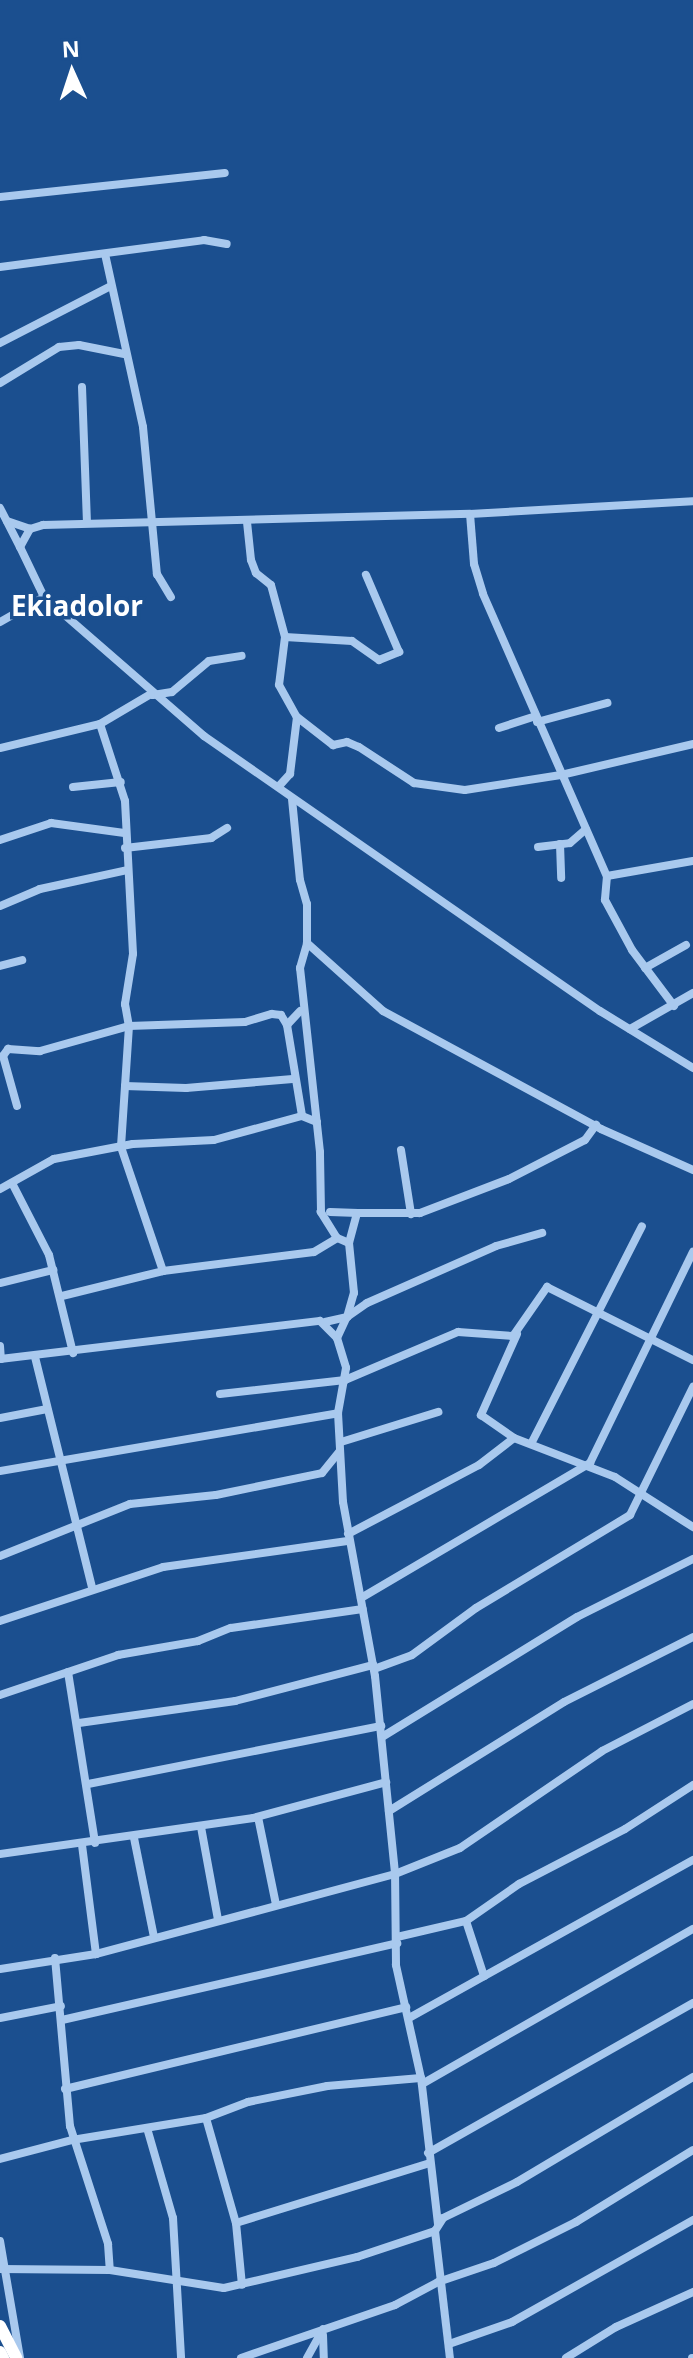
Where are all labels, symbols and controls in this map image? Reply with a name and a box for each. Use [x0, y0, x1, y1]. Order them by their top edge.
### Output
north arrow [32, 32, 112, 112]
text: N [61, 33, 80, 63]
district label: Ekiadolor [11, 588, 143, 622]

